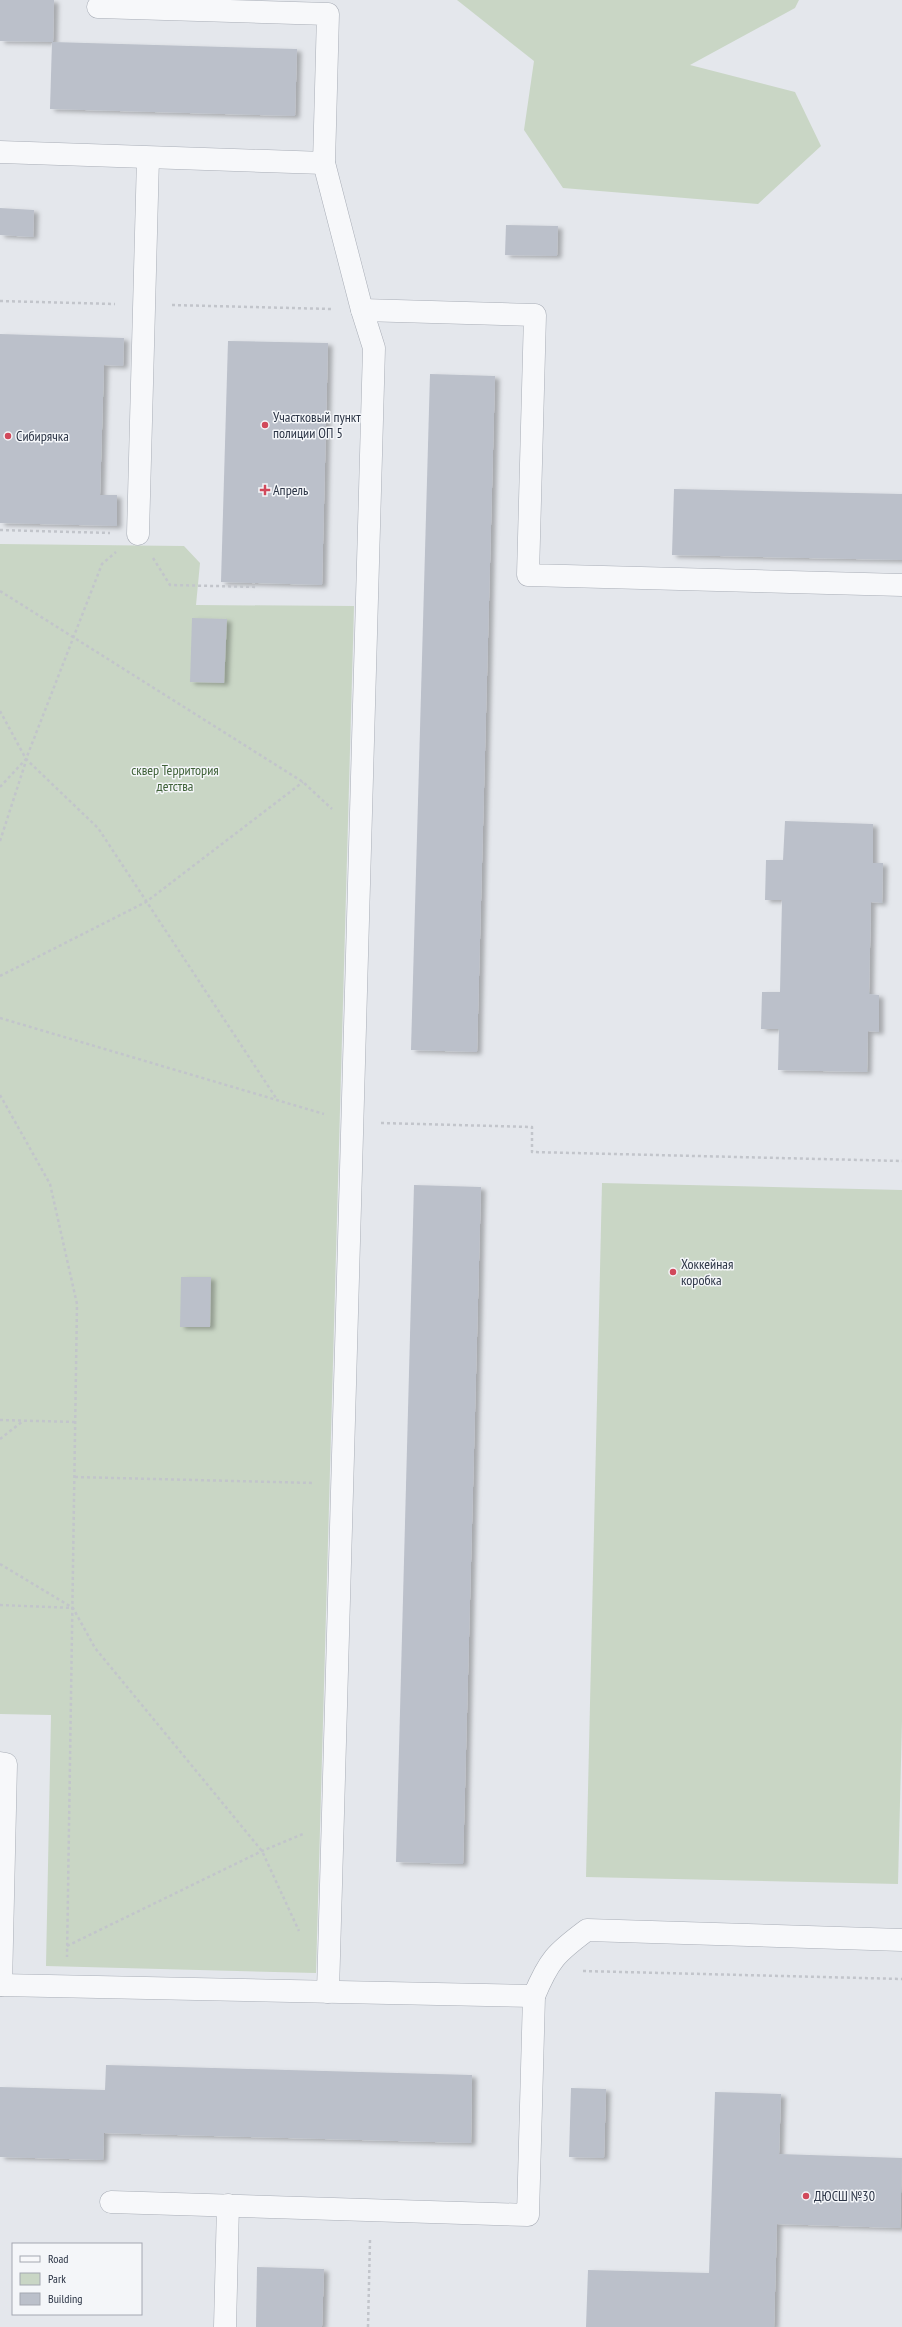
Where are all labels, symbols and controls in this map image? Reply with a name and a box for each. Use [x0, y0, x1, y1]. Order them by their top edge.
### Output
place label: Участковый пункт полиции ОП 5 [273, 408, 361, 442]
marker: Участковый пункт полиции ОП 5 [260, 420, 270, 430]
place label: Сибирячка [16, 427, 69, 445]
marker: Сибирячка [3, 431, 13, 441]
place label: Апрель [273, 481, 308, 499]
marker: Апрель [260, 485, 270, 495]
park label: сквер Территория детства [131, 761, 219, 795]
place label: Хоккейная коробка [681, 1255, 733, 1289]
marker: Хоккейная коробка [668, 1267, 678, 1277]
place label: ДЮСШ №30 [814, 2187, 875, 2205]
marker: ДЮСШ №30 [801, 2191, 811, 2201]
legend [12, 2243, 142, 2315]
text: Road [48, 2251, 68, 2266]
text: Park [48, 2271, 66, 2286]
text: Building [48, 2291, 83, 2306]

